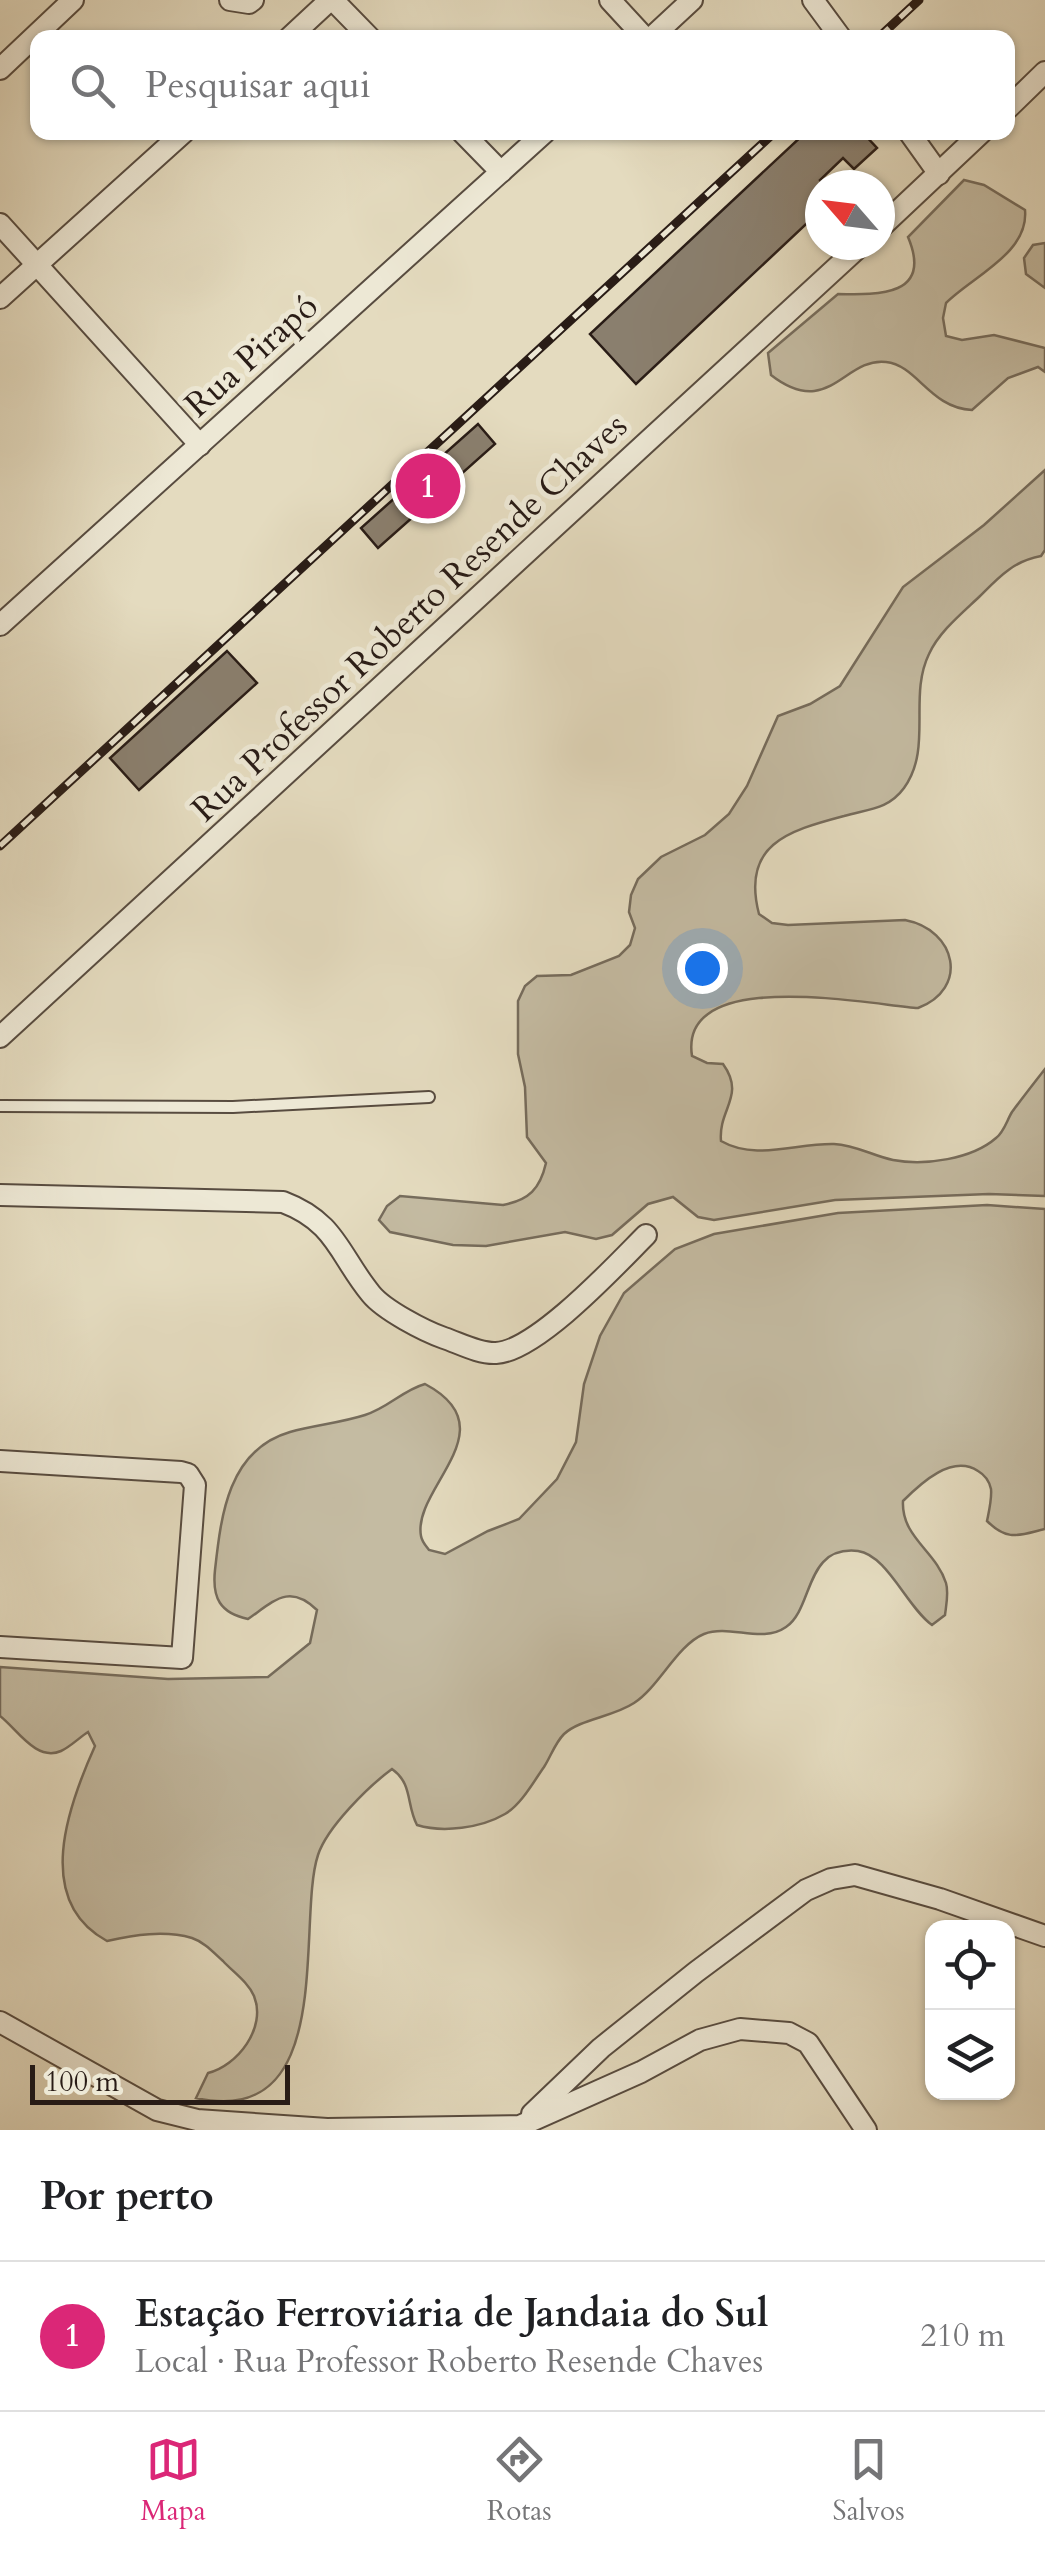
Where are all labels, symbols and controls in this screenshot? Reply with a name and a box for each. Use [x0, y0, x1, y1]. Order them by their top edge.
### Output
search box [30, 30, 1015, 140]
icon: search [65, 58, 120, 113]
text: Pesquisar aqui [145, 59, 371, 111]
north arrow [805, 170, 895, 260]
street label: Rua Pirapó [175, 283, 329, 428]
street label: Rua Professor Roberto Resende Chaves [181, 403, 638, 833]
pin: 1 [396, 448, 460, 524]
your location [677, 943, 728, 994]
map controls [925, 1920, 1015, 2100]
button: locate [925, 1920, 1015, 2010]
button: layers [925, 2010, 1015, 2100]
scale bar [30, 2060, 290, 2104]
text: 100 m [45, 2063, 119, 2101]
text: Por perto [40, 2167, 214, 2224]
text: Estação Ferroviária de Jandaia do Sul [135, 2288, 768, 2340]
text: 1 [64, 2314, 81, 2358]
text: 210 m [920, 2314, 1005, 2358]
text: Local · Rua Professor Roberto Resende Chaves [135, 2340, 763, 2384]
tab: Mapa [140, 2432, 206, 2530]
tab: Rotas [487, 2432, 552, 2530]
tab: Salvos [833, 2432, 905, 2530]

